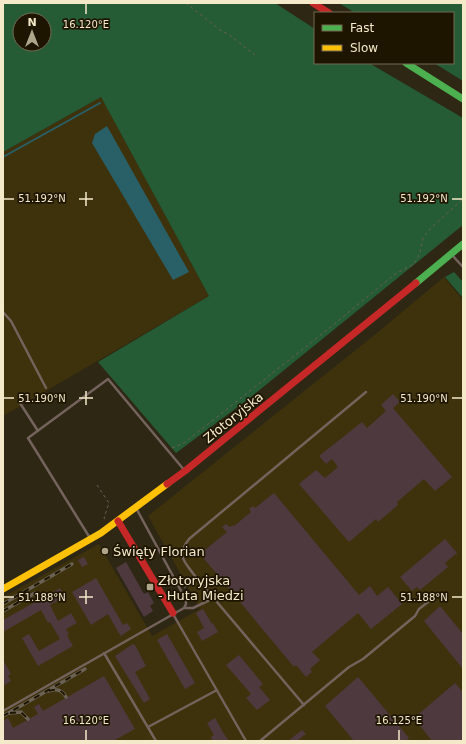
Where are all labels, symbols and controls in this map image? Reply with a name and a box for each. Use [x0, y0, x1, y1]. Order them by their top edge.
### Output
north arrow [12, 12, 52, 52]
legend [314, 12, 454, 64]
text: N [27, 16, 37, 29]
text: 16.120°E [63, 19, 109, 30]
text: Fast [350, 21, 374, 35]
text: Slow [350, 41, 378, 55]
text: 51.192°N [18, 193, 66, 204]
text: 51.192°N [400, 193, 448, 204]
street label: Złotoryjska [201, 389, 266, 446]
text: 51.190°N [18, 393, 66, 404]
text: 51.190°N [400, 393, 448, 404]
place label: Święty Florian [113, 544, 205, 559]
marker: Święty Florian [100, 546, 110, 556]
place label: Złotoryjska - Huta Miedzi [158, 573, 244, 603]
marker: Złotoryjska - Huta Miedzi [145, 582, 155, 592]
text: 51.188°N [18, 592, 66, 603]
text: 51.188°N [400, 592, 448, 603]
text: 16.120°E [63, 715, 109, 726]
text: 16.125°E [376, 715, 422, 726]

